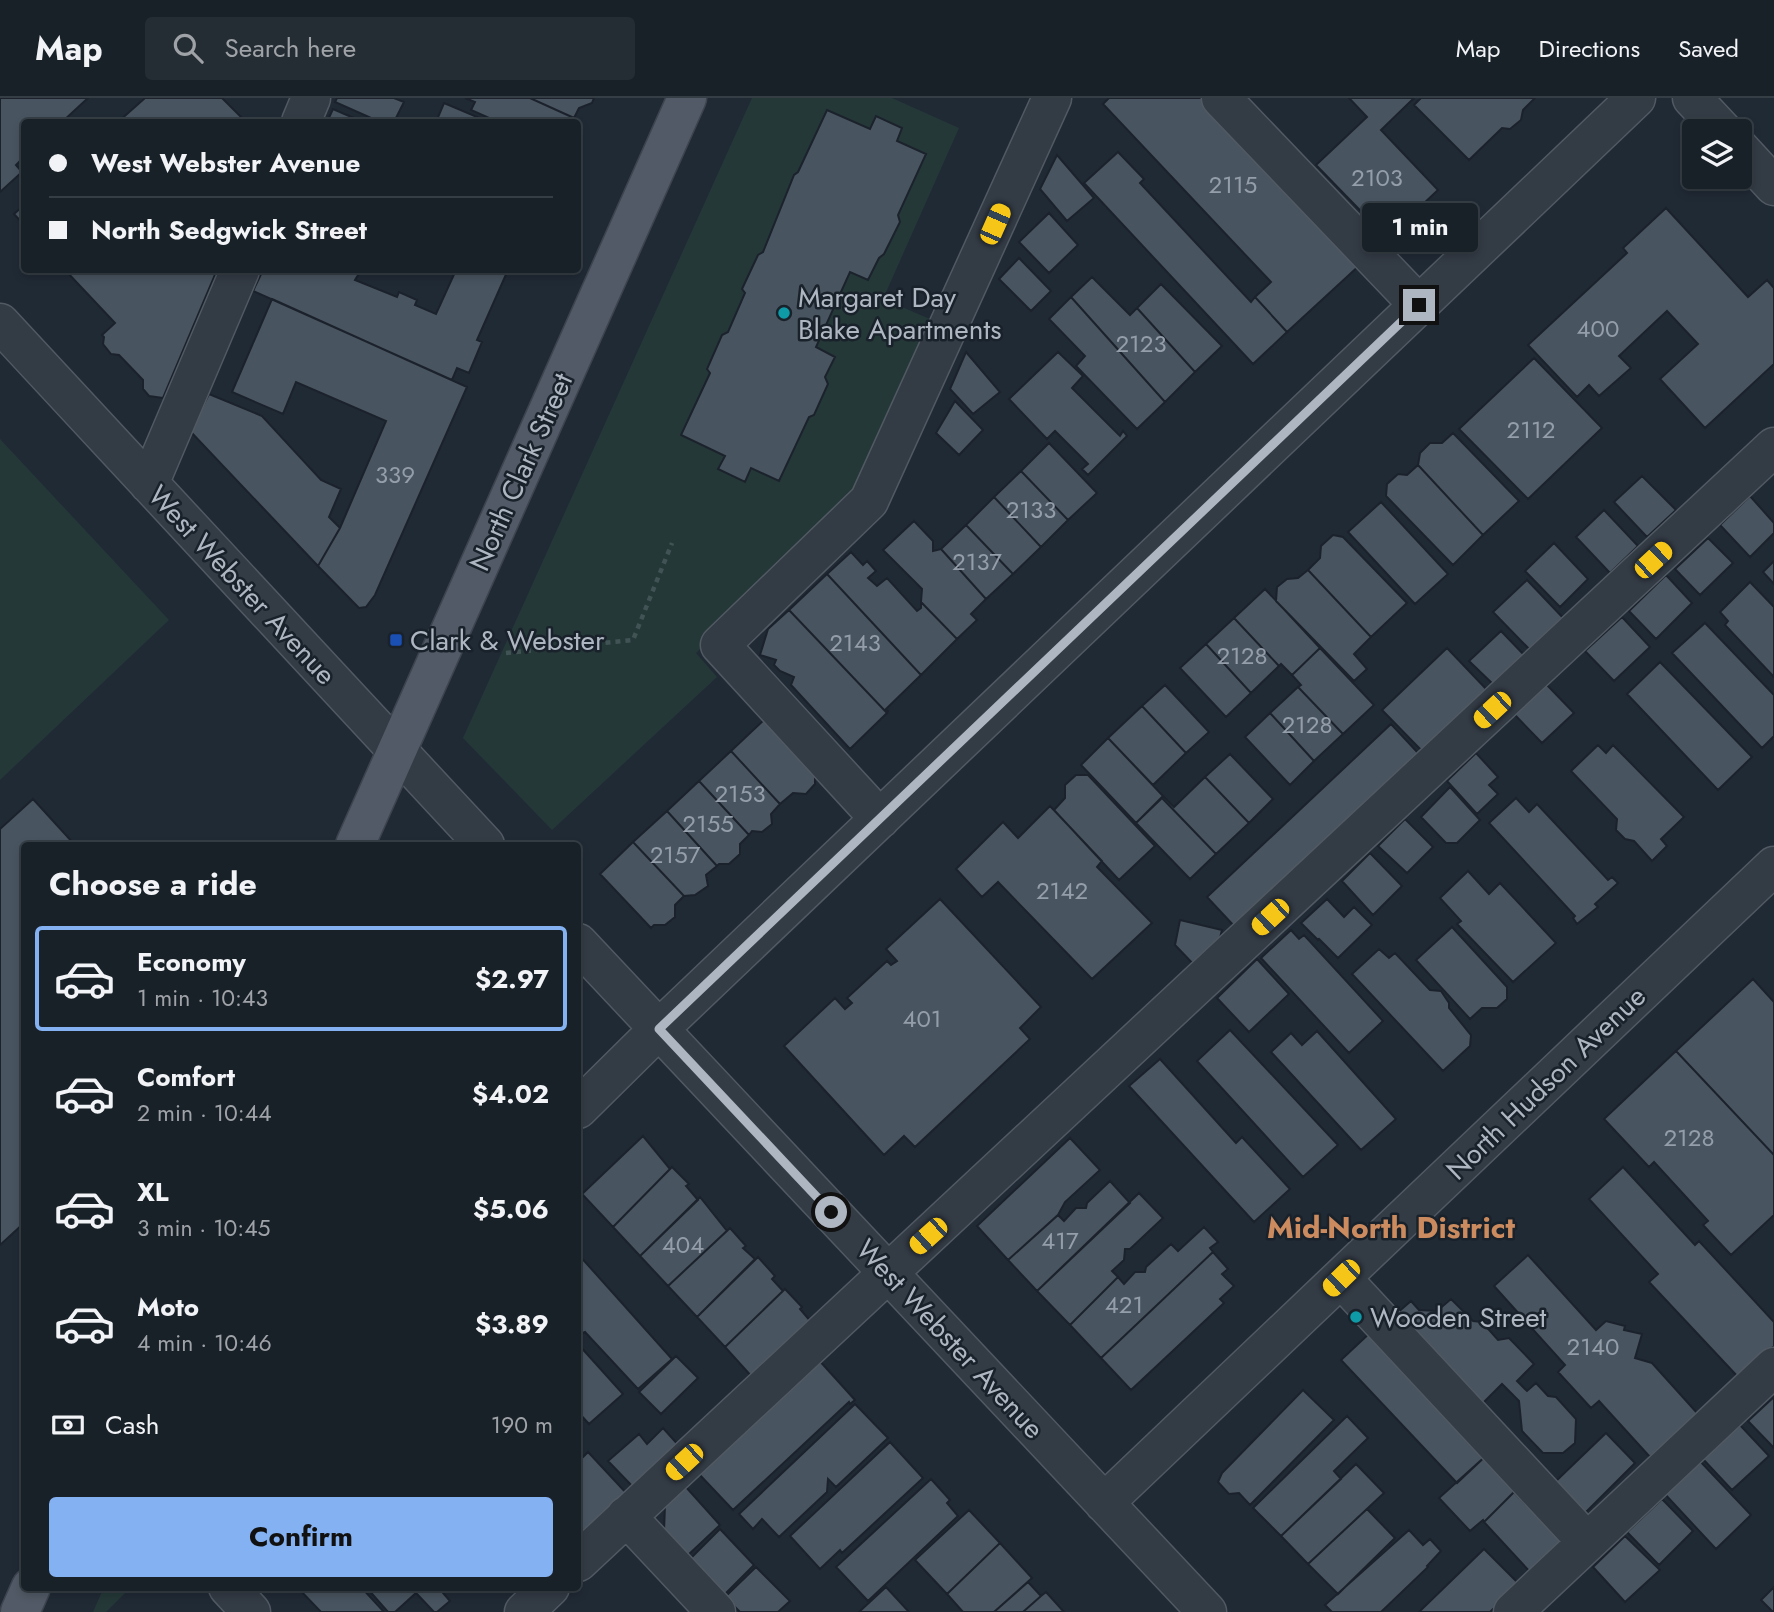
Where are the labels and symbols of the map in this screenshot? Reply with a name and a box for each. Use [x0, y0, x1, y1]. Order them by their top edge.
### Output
house number: 2103 [1351, 160, 1403, 195]
house number: 2115 [1209, 167, 1257, 202]
car [977, 201, 1014, 247]
callout: 1 min [1361, 204, 1477, 252]
place label: Margaret Day Blake Apartments [798, 277, 1001, 350]
route end [1403, 289, 1435, 321]
marker: Margaret Day Blake Apartments [776, 305, 792, 321]
house number: 400 [1577, 311, 1619, 346]
house number: 2123 [1115, 326, 1167, 361]
street label: North Clark Street [459, 366, 583, 577]
house number: 2112 [1507, 412, 1555, 447]
house number: 339 [375, 457, 415, 492]
street label: West Webster Avenue [138, 476, 346, 694]
house number: 2133 [1006, 492, 1056, 527]
car [1631, 538, 1676, 582]
house number: 2137 [952, 544, 1002, 579]
place label: Clark & Webster [410, 620, 605, 661]
house number: 2143 [829, 625, 881, 660]
marker: Clark & Webster [388, 632, 404, 648]
house number: 2128 [1216, 638, 1268, 673]
car [1470, 688, 1515, 732]
house number: 2128 [1281, 707, 1333, 742]
house number: 2153 [714, 776, 766, 811]
house number: 2155 [682, 806, 734, 841]
house number: 2157 [650, 837, 701, 872]
house number: 2142 [1036, 873, 1088, 908]
car [1248, 895, 1293, 939]
street label: North Hudson Avenue [1437, 977, 1655, 1189]
house number: 401 [902, 1001, 942, 1036]
house number: 2128 [1663, 1120, 1715, 1155]
route start [815, 1196, 847, 1228]
district label: Mid-North District [1267, 1206, 1516, 1249]
car [906, 1214, 951, 1258]
house number: 417 [1041, 1223, 1079, 1258]
house number: 404 [662, 1227, 704, 1262]
street label: West Webster Avenue [846, 1230, 1054, 1448]
car [1319, 1256, 1364, 1300]
house number: 421 [1105, 1287, 1143, 1322]
place label: Wooden Street [1370, 1297, 1547, 1338]
marker: Wooden Street [1348, 1309, 1364, 1325]
house number: 2140 [1567, 1329, 1619, 1364]
car [662, 1440, 707, 1484]

